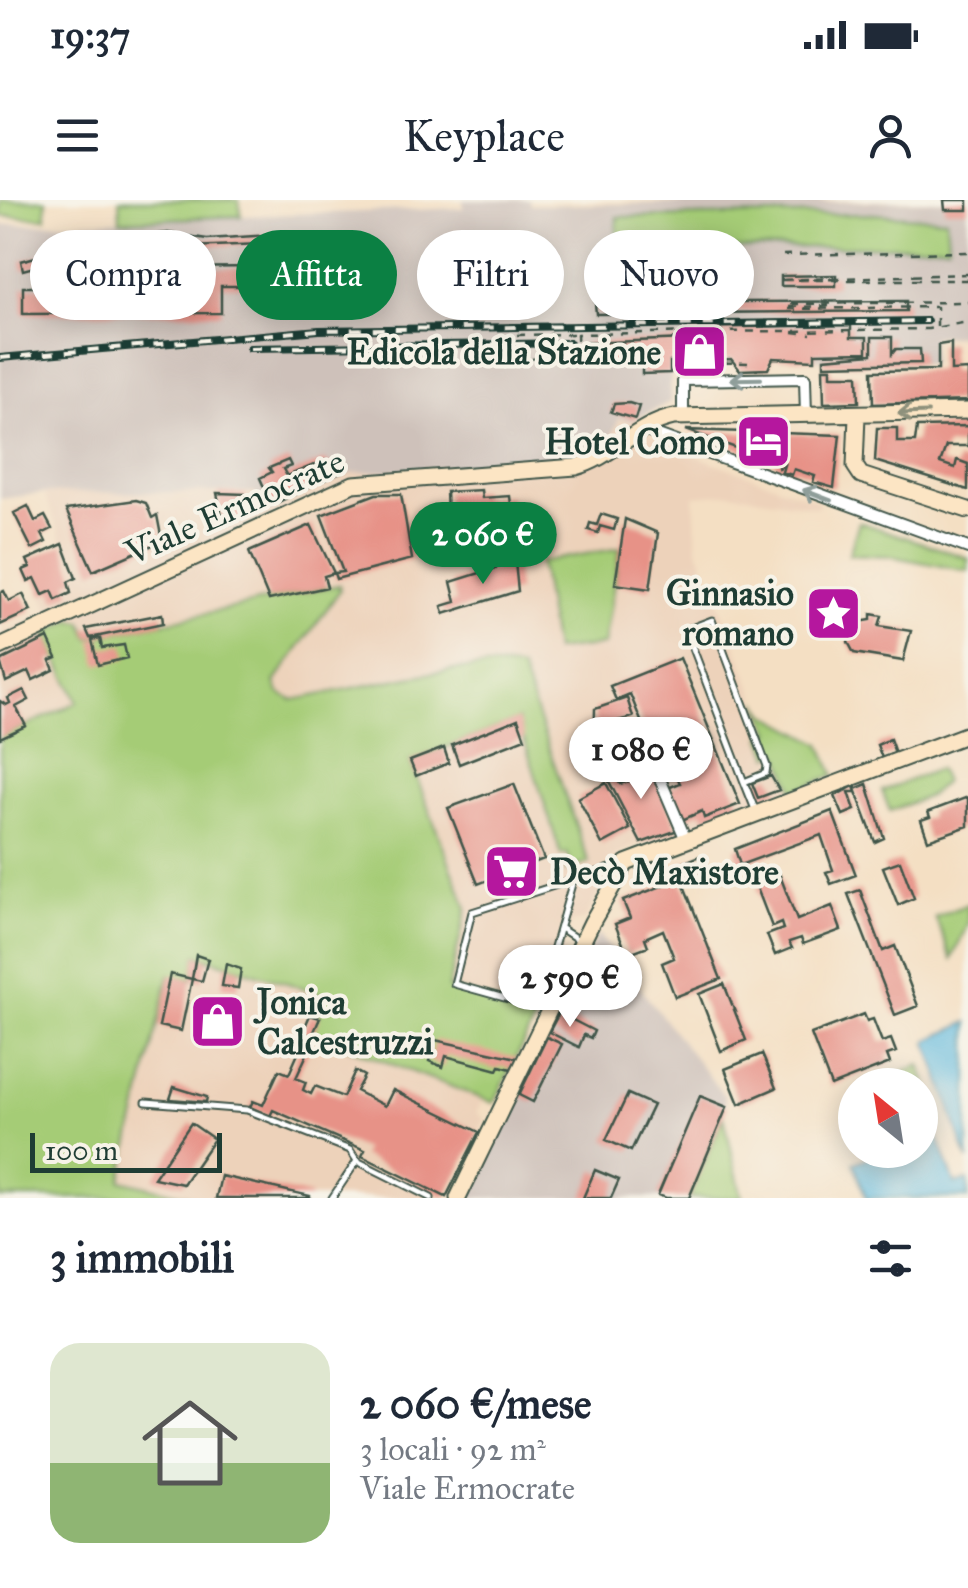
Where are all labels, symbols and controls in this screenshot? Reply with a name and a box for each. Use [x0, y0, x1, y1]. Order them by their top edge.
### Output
text: 19:37 [50, 12, 130, 58]
icon: menu [50, 108, 105, 163]
text: Keyplace [403, 108, 565, 163]
icon: person [863, 108, 918, 163]
chip: Compra [30, 230, 216, 320]
chip: Affitta [236, 230, 397, 320]
chip: Filtri [417, 230, 564, 320]
chip: Nuovo [584, 230, 754, 320]
shop icon: Edicola della Stazione [670, 322, 730, 382]
place label: Edicola della Stazione [347, 331, 661, 374]
one-way arrow [730, 370, 762, 388]
one-way arrow [897, 404, 929, 423]
hotel icon: Hotel Como [734, 412, 794, 472]
place label: Hotel Como [544, 421, 725, 464]
street label: Viale Ermocrate [118, 440, 351, 575]
one-way arrow [802, 485, 833, 503]
pin: 2 060 € [391, 502, 575, 587]
text: 2 060 € [432, 515, 534, 554]
place label: Ginnasio romano [666, 572, 794, 655]
place icon: Ginnasio romano [803, 583, 863, 643]
pin: 1 080 € [549, 717, 733, 802]
text: 1 080 € [591, 730, 691, 769]
supermarket icon: Decò Maxistore [481, 842, 541, 902]
place label: Decò Maxistore [550, 851, 779, 894]
pin: 2 590 € [478, 945, 662, 1030]
text: 2 590 € [520, 958, 620, 997]
place label: Jonica Calcestruzzi [253, 981, 434, 1064]
shop icon: Jonica Calcestruzzi [188, 992, 248, 1052]
north arrow [838, 1068, 938, 1168]
map controls [838, 1068, 938, 1168]
scale bar [30, 1128, 222, 1173]
text: 100 m [45, 1133, 118, 1168]
icon: filters [863, 1231, 918, 1286]
text: 3 immobili [50, 1232, 234, 1284]
text: 2 060 €/mese [360, 1378, 591, 1430]
icon: home [130, 1383, 250, 1503]
text: 3 locali · 92 m² [360, 1430, 546, 1469]
text: Viale Ermocrate [360, 1469, 575, 1508]

